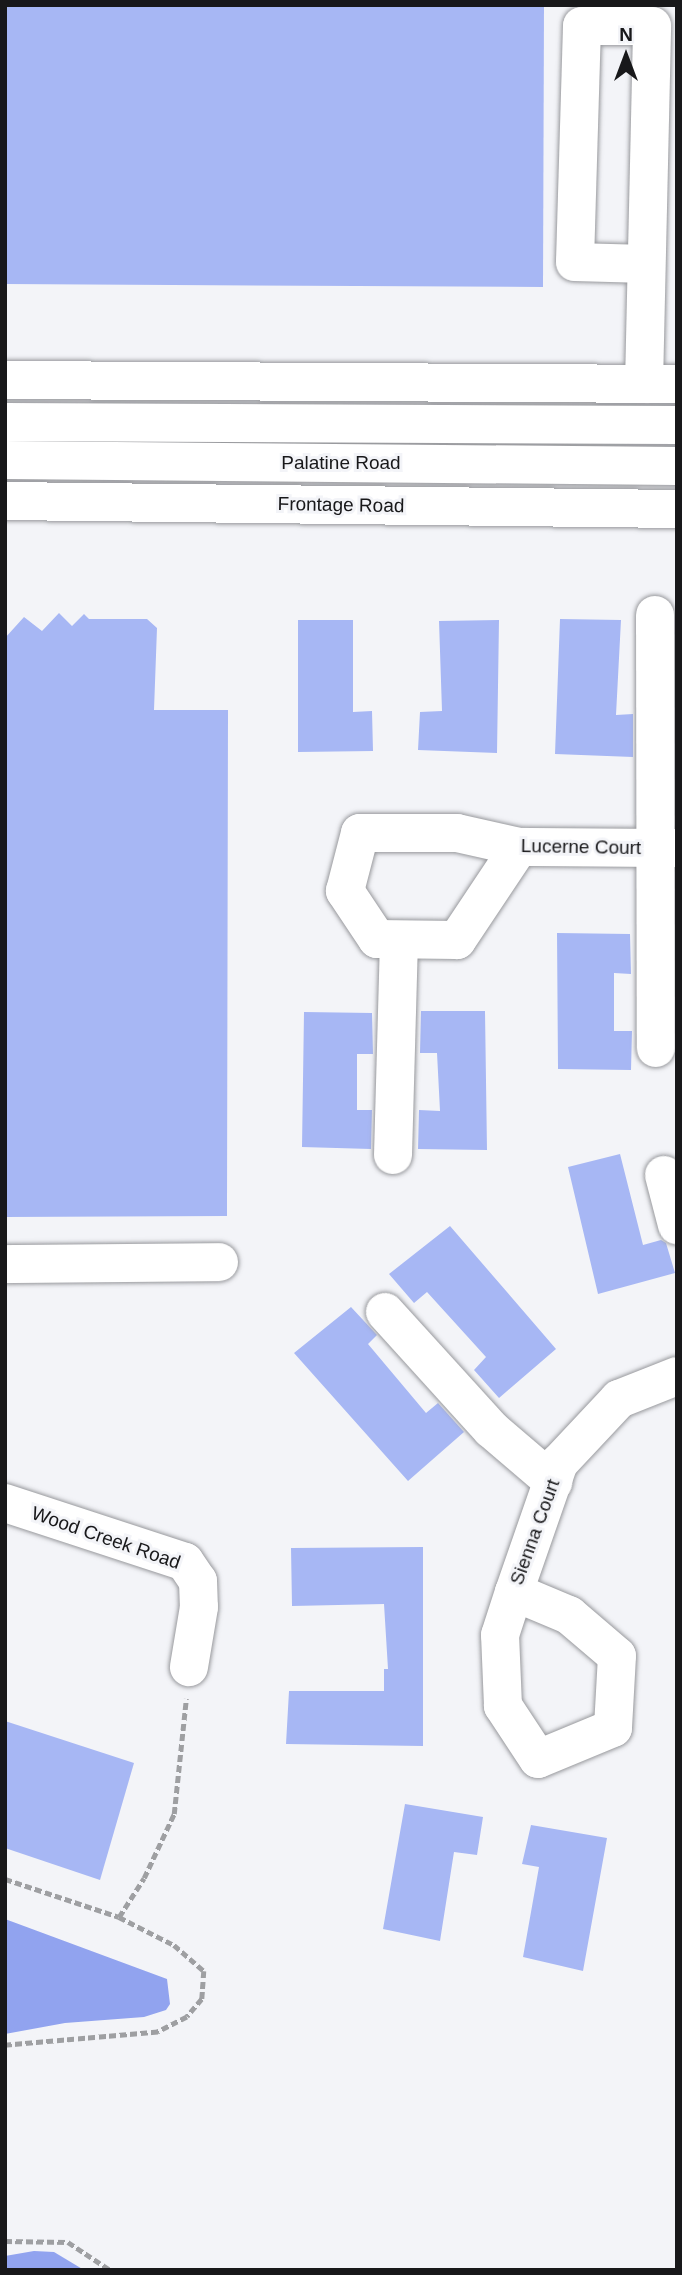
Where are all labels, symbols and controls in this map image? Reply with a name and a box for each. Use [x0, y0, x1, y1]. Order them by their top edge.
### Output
north arrow [591, 21, 661, 91]
text: N [619, 24, 633, 45]
street label: Palatine Road [281, 452, 401, 474]
street label: Frontage Road [277, 492, 405, 518]
street label: Lucerne Court [521, 835, 641, 859]
street label: Sienna Court [505, 1476, 565, 1588]
street label: Wood Creek Road [29, 1502, 183, 1574]

